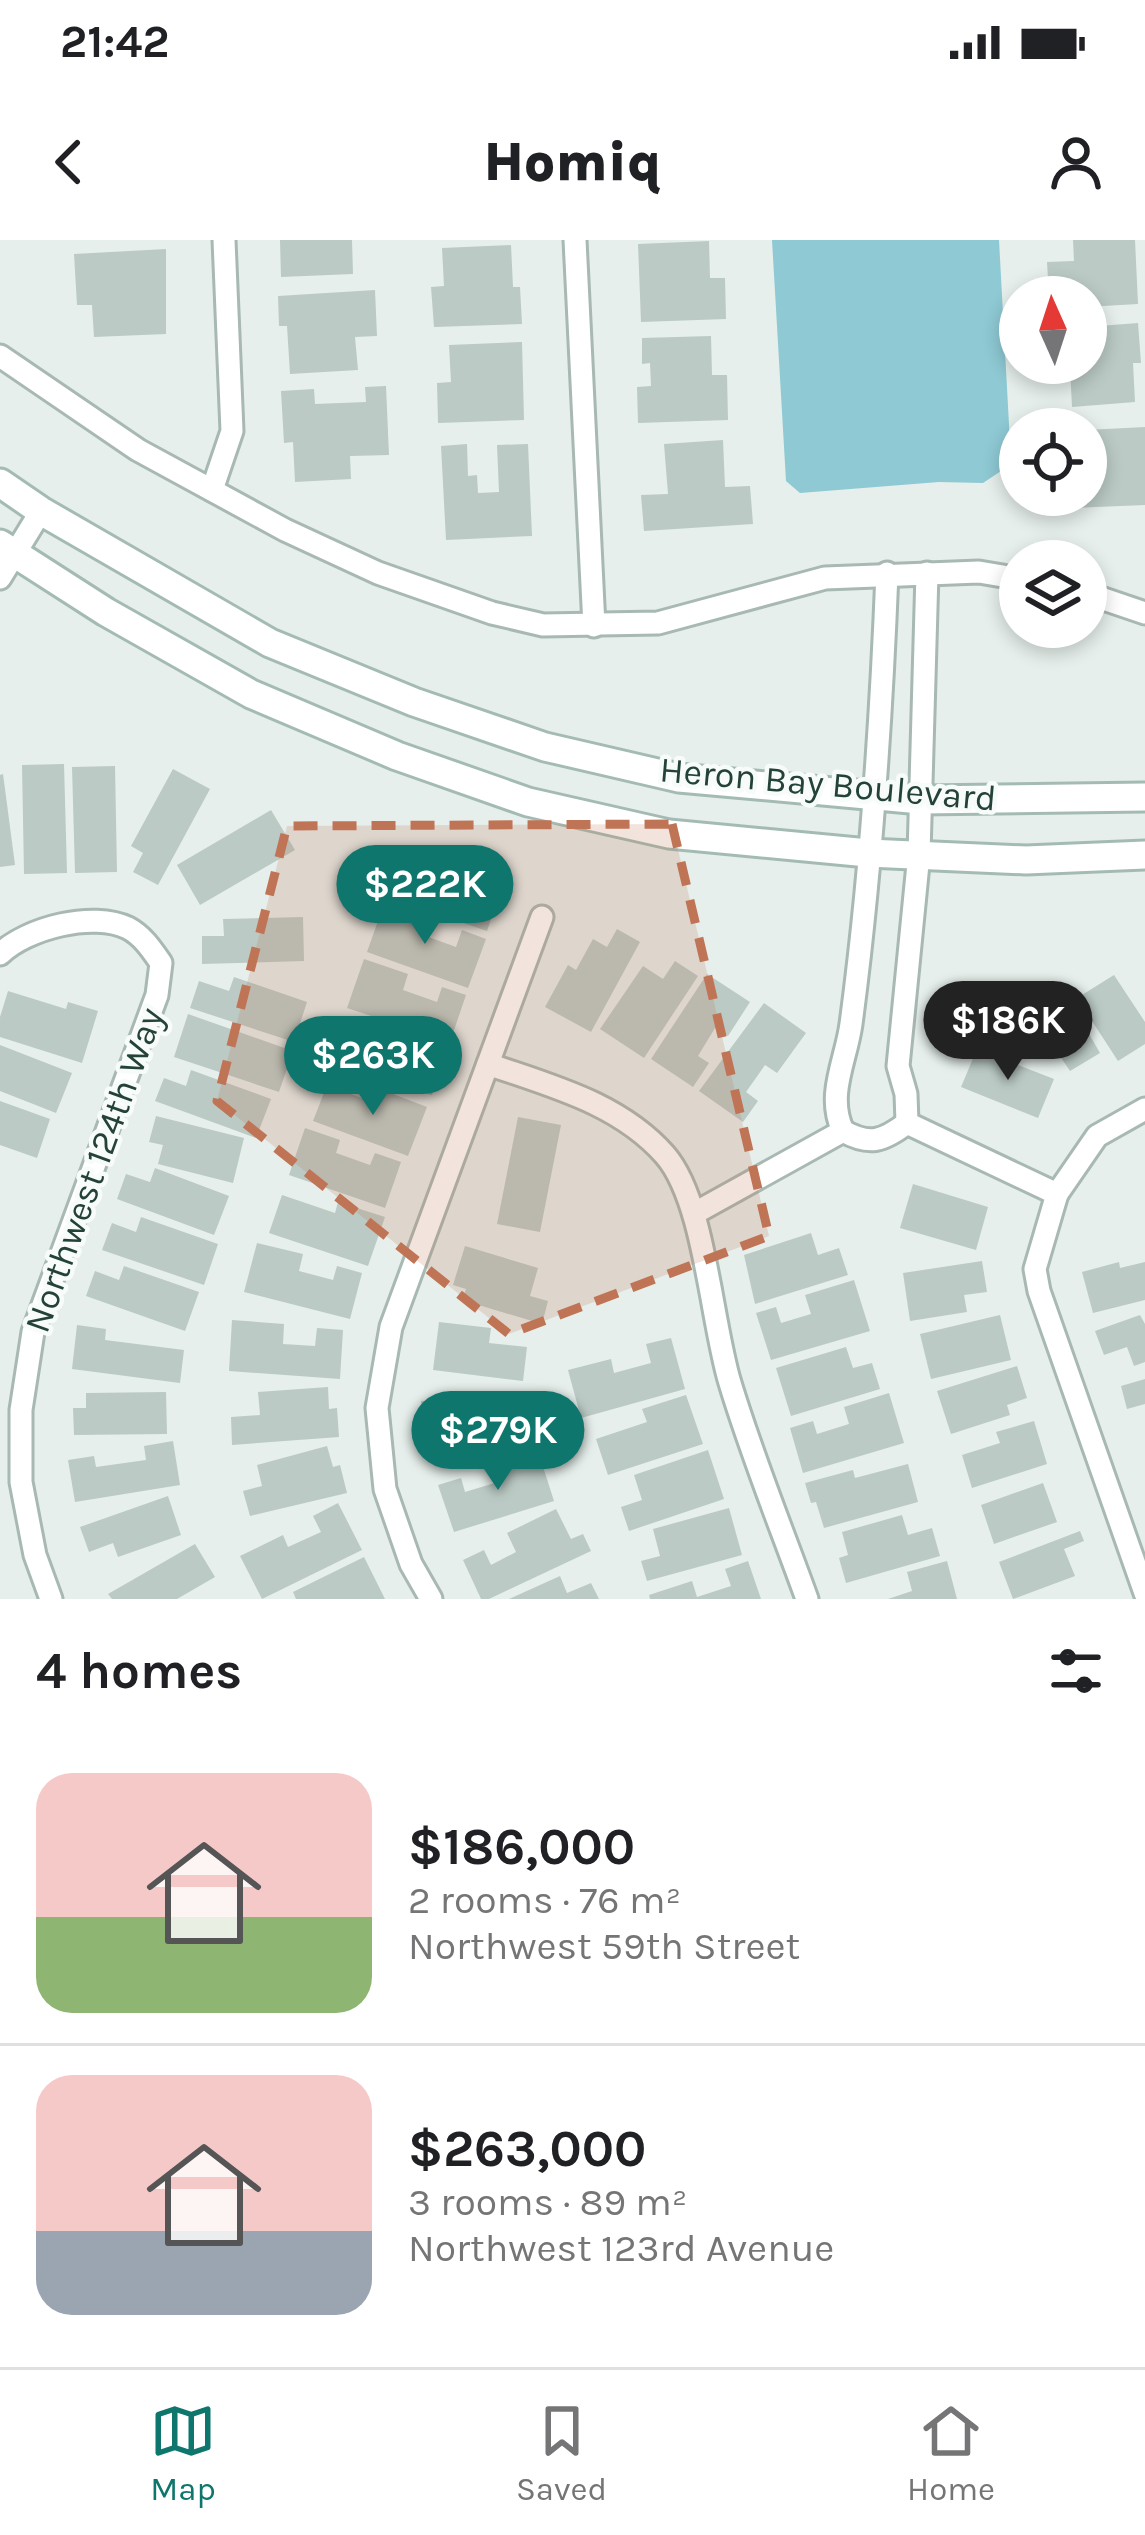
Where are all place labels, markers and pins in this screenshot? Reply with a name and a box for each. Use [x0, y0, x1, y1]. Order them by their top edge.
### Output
pin: $222K [341, 845, 509, 947]
pin: $186K [924, 981, 1092, 1083]
pin: $263K [289, 1016, 457, 1118]
pin: $279K [414, 1391, 582, 1493]

